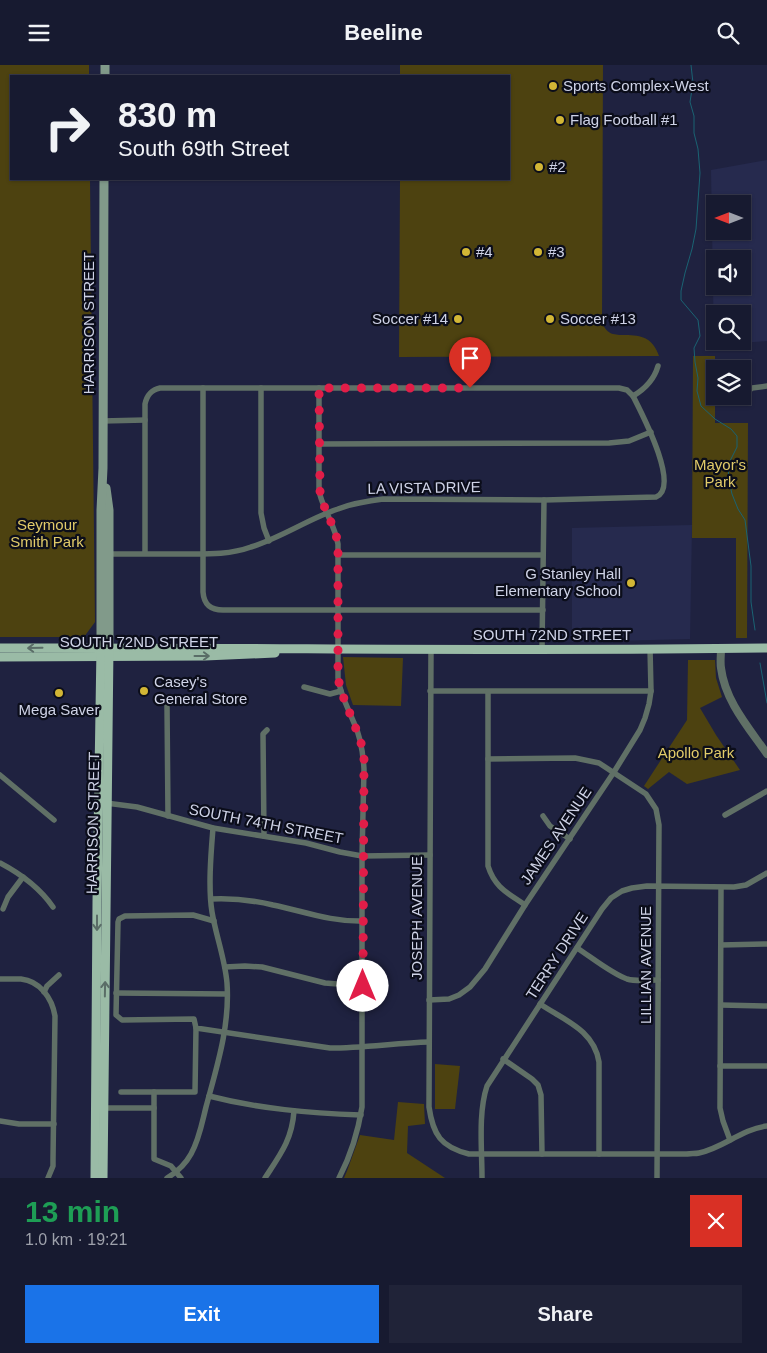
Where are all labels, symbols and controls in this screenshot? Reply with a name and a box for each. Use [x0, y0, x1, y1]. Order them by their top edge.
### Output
icon: menu [25, 19, 53, 47]
icon: search [714, 19, 742, 47]
text: Beeline [344, 20, 423, 45]
place label: Sports Complex-West [563, 77, 709, 94]
marker: Sports Complex-West [547, 80, 559, 92]
icon: right [35, 95, 100, 160]
text: 830 m [118, 95, 217, 134]
place label: Flag Football #1 [570, 111, 678, 128]
marker: Flag Football #1 [554, 114, 566, 126]
text: South 69th Street [118, 136, 289, 161]
place label: #2 [549, 158, 566, 175]
marker: #2 [533, 161, 545, 173]
north arrow [706, 195, 751, 240]
map controls [706, 195, 751, 405]
place label: #4 [476, 243, 493, 260]
place label: #3 [548, 243, 565, 260]
marker: #4 [460, 246, 472, 258]
marker: #3 [532, 246, 544, 258]
button: sound [706, 250, 751, 295]
street label: HARRISON STREET [80, 252, 97, 394]
button: search [706, 305, 751, 350]
place label: Soccer #14 [372, 310, 448, 327]
place label: Soccer #13 [560, 310, 636, 327]
marker: Soccer #14 [452, 313, 464, 325]
marker: Soccer #13 [544, 313, 556, 325]
pin [449, 337, 491, 388]
icon: arrive [456, 344, 484, 372]
button: layers [706, 360, 751, 405]
park label: Mayor's Park [694, 456, 746, 490]
street label: LA VISTA DRIVE [367, 478, 481, 497]
park label: Seymour Smith Park [10, 516, 84, 550]
place label: G Stanley Hall Elementary School [495, 565, 621, 599]
marker: G Stanley Hall Elementary School [625, 577, 637, 589]
street label: SOUTH 72ND STREET [473, 626, 631, 643]
street label: SOUTH 72ND STREET [60, 633, 218, 650]
one-way arrow [27, 643, 44, 653]
one-way arrow [194, 651, 210, 661]
place label: Casey's General Store [154, 673, 247, 707]
marker: Casey's General Store [138, 685, 150, 697]
marker: Mega Saver [53, 687, 65, 699]
place label: Mega Saver [19, 701, 99, 718]
park label: Apollo Park [658, 744, 735, 761]
street label: HARRISON STREET [83, 752, 102, 894]
street label: JAMES AVENUE [517, 784, 594, 888]
street label: SOUTH 74TH STREET [188, 800, 345, 847]
street label: JOSEPH AVENUE [408, 856, 425, 980]
street label: LILLIAN AVENUE [637, 906, 654, 1024]
street label: TERRY DRIVE [522, 909, 591, 1002]
one-way arrow [92, 915, 102, 931]
position arrow [336, 959, 388, 1011]
one-way arrow [100, 982, 110, 998]
text: 13 min [25, 1195, 120, 1228]
button: close [690, 1195, 742, 1247]
text: 1.0 km · 19:21 [25, 1231, 127, 1248]
button: Exit [25, 1285, 379, 1343]
button: Share [389, 1285, 742, 1343]

